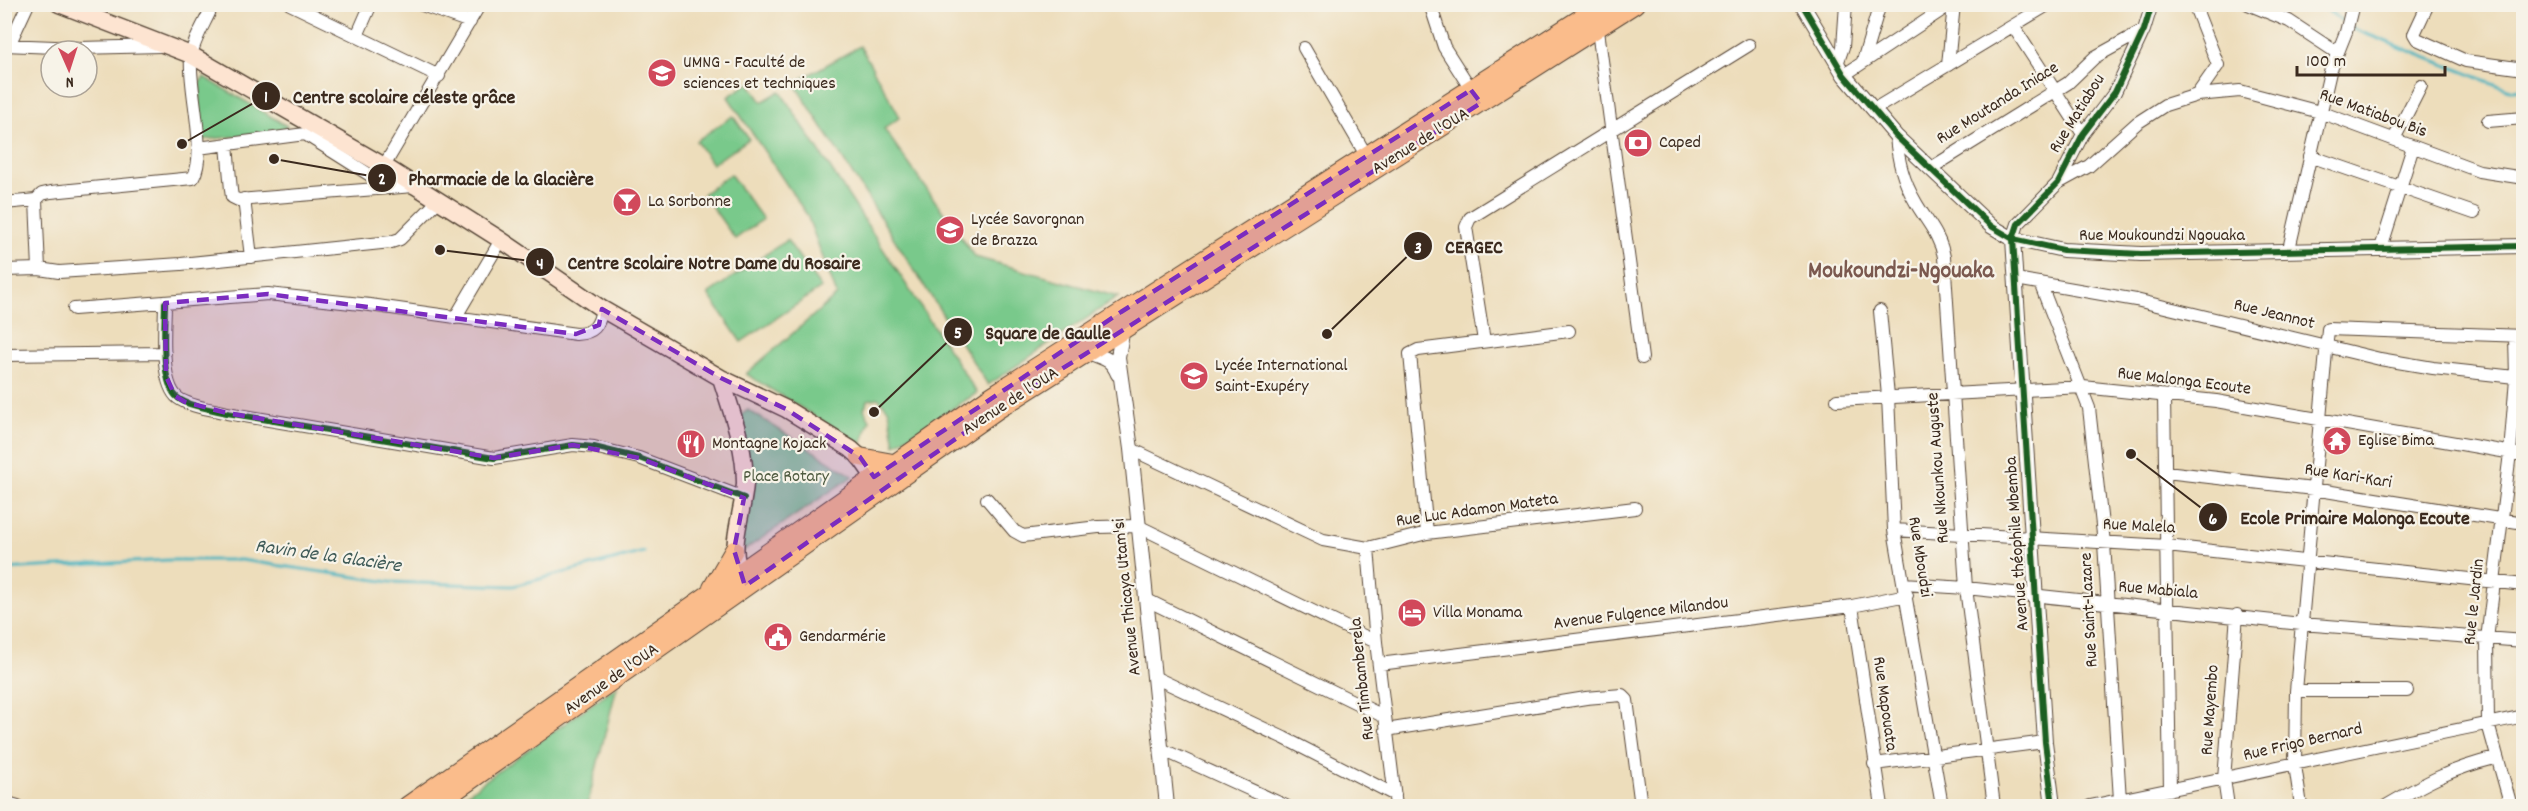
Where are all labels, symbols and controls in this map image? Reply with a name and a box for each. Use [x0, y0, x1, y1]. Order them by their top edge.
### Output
north arrow [39, 39, 99, 99]
scale bar [2297, 39, 2446, 77]
text: 100 m [2306, 50, 2346, 75]
place label: UMNG - Faculté de sciences et techniques [683, 51, 836, 97]
street label: Rue Moutanda Iniace [1932, 56, 2064, 152]
school or university icon: UMNG - Faculté de sciences et techniques [646, 57, 678, 89]
street label: Rue Matiabou [2044, 69, 2112, 159]
text: N [65, 70, 74, 93]
callout: Centre scolaire céleste grâce [251, 77, 528, 115]
street label: Rue Matiabou Bis [2316, 83, 2430, 145]
text: Centre scolaire céleste grâce [293, 85, 515, 113]
text: 1 [264, 86, 268, 111]
street label: Avenue de l'OUA [1368, 102, 1475, 182]
bank icon: Caped [1622, 127, 1654, 159]
place label: Caped [1659, 131, 1701, 156]
callout: Pharmacie de la Glacière [367, 159, 606, 197]
text: Pharmacie de la Glacière [408, 167, 594, 195]
text: 2 [378, 168, 386, 193]
bar icon: La Sorbonne [611, 186, 643, 218]
place label: La Sorbonne [648, 190, 731, 215]
place label: Lycée Savorgnan de Brazza [971, 208, 1084, 254]
school or university icon: Lycée Savorgnan de Brazza [934, 214, 966, 246]
street label: Rue Moukoundzi Ngouaka [2079, 224, 2245, 249]
callout: CERGEC [1403, 227, 1515, 265]
text: CERGEC [1445, 235, 1503, 263]
text: 3 [1414, 237, 1422, 262]
callout: Centre Scolaire Notre Dame du Rosaire [525, 243, 872, 281]
text: Centre Scolaire Notre Dame du Rosaire [567, 251, 861, 279]
text: 4 [536, 253, 544, 278]
district label: Moukoundzi-Ngouaka [1808, 255, 1995, 289]
street label: Rue Jeannot [2231, 293, 2318, 337]
callout: Square de Gaulle [943, 313, 1123, 351]
text: Square de Gaulle [985, 321, 1111, 349]
text: 5 [954, 322, 962, 347]
place label: Lycée International Saint-Exupéry [1215, 354, 1348, 400]
school or university icon: Lycée International Saint-Exupéry [1178, 360, 1210, 392]
street label: Avenue de l'OUA [958, 361, 1064, 443]
street label: Rue Malonga Ecoute [2116, 361, 2252, 403]
street label: Rue Nkounkou Auguste [1921, 391, 1957, 544]
temple icon: Eglise Bima [2321, 425, 2353, 457]
restaurant icon: Montagne Kojack [675, 428, 707, 460]
place label: Eglise Bima [2358, 429, 2434, 454]
place label: Montagne Kojack [712, 432, 826, 457]
street label: Avenue théophile Mbemba [1999, 455, 2037, 632]
street label: Rue Kari-Kari [2302, 458, 2394, 496]
park label: Place Rotary [743, 465, 830, 490]
street label: Rue Luc Adamon Mateta [1394, 487, 1560, 535]
callout: Ecole Primaire Malonga Ecoute [2198, 498, 2482, 536]
text: Ecole Primaire Malonga Ecoute [2240, 506, 2470, 534]
text: 6 [2209, 508, 2218, 533]
street label: Rue Malela [2102, 513, 2176, 541]
street label: Rue Mboudzi [1900, 515, 1938, 599]
street label: Avenue Thicaya Utam'si [1107, 517, 1149, 677]
water label: Ravin de la Glacière [253, 533, 404, 581]
street label: Rue Saint-Lazare [2075, 552, 2105, 668]
street label: Rue le Jardin [2458, 558, 2492, 646]
street label: Rue Mabiala [2117, 575, 2199, 607]
street label: Avenue Fulgence Milandou [1552, 591, 1730, 637]
hotel icon: Villa Monama [1396, 597, 1428, 629]
place label: Villa Monama [1433, 601, 1523, 626]
street label: Rue Timbamberela [1344, 616, 1382, 742]
public building icon: Gendarmérie [762, 621, 794, 653]
place label: Gendarmérie [799, 625, 886, 650]
street label: Avenue de l'OUA [560, 638, 665, 722]
street label: Rue Mapouata [1865, 655, 1903, 753]
street label: Rue Mayembo [2195, 664, 2227, 756]
street label: Rue Frigo Bernard [2241, 717, 2365, 769]

